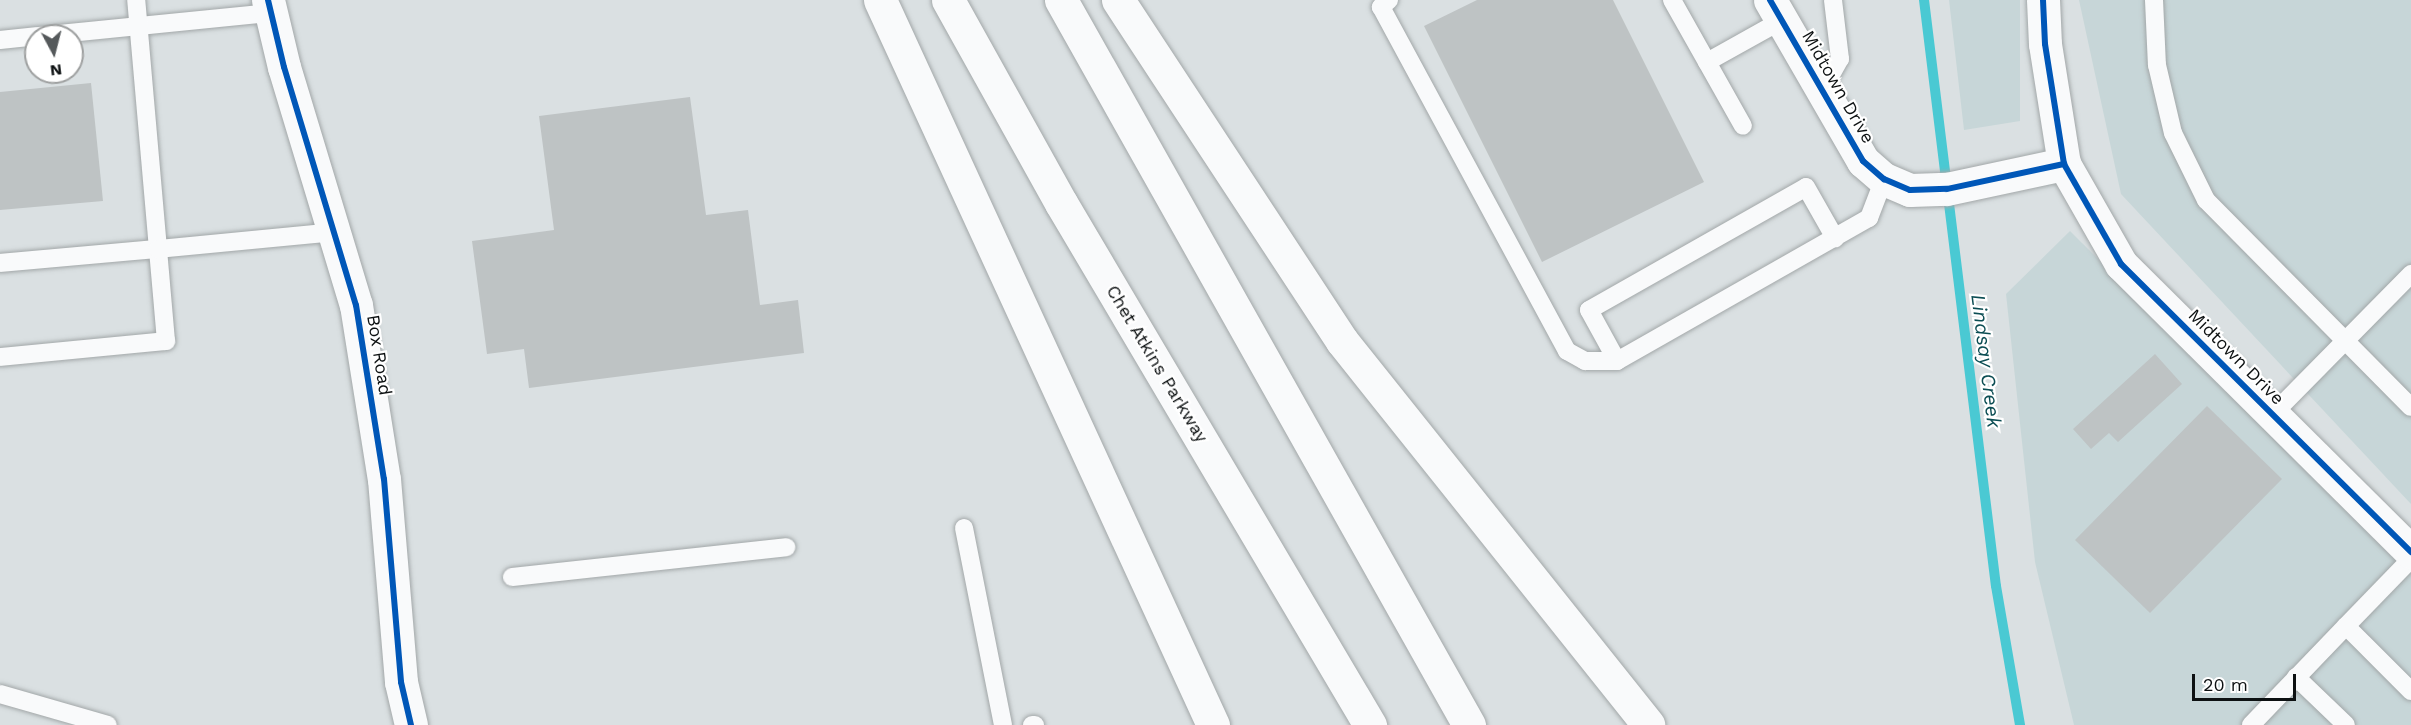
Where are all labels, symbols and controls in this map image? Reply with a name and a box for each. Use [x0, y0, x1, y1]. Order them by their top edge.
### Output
north arrow [24, 24, 84, 84]
street label: Midtown Drive [1797, 27, 1879, 147]
text: N [49, 60, 63, 81]
street label: Chet Atkins Parkway [1101, 281, 1213, 447]
water label: Lindsay Creek [1966, 293, 2006, 429]
street label: Midtown Drive [2184, 305, 2288, 409]
street label: Box Road [362, 313, 396, 397]
scale bar [2195, 662, 2298, 700]
text: 20 m [2203, 674, 2248, 695]

